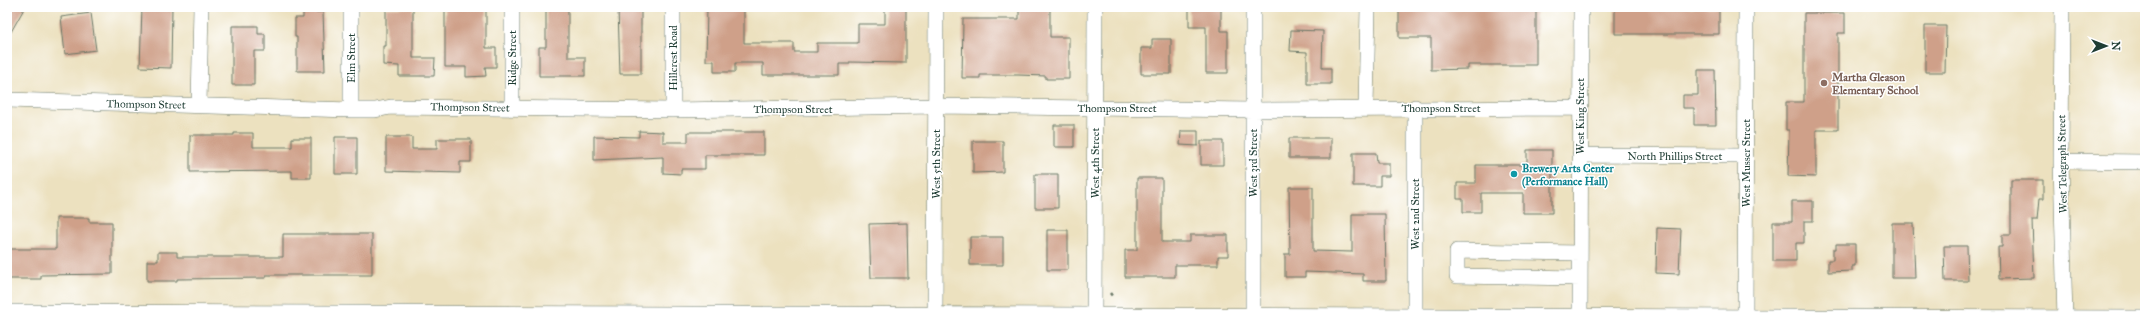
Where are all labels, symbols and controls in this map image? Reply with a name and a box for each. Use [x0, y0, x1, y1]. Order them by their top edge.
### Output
street label: Hillcrest Road [667, 25, 680, 91]
north arrow [2086, 26, 2126, 66]
street label: Ridge Street [506, 30, 519, 86]
street label: Elm Street [345, 33, 358, 83]
text: N [2109, 41, 2122, 51]
place label: Martha Gleason Elementary School [1832, 71, 1920, 98]
street label: West King Street [1574, 78, 1587, 154]
marker: Martha Gleason Elementary School [1819, 78, 1829, 88]
street label: Thompson Street [106, 97, 186, 112]
street label: Thompson Street [430, 100, 510, 115]
street label: Thompson Street [1077, 102, 1157, 115]
street label: Thompson Street [1401, 102, 1481, 115]
street label: Thompson Street [753, 103, 833, 116]
street label: West Telegraph Street [2055, 114, 2070, 213]
street label: West Musser Street [1740, 119, 1753, 207]
street label: West 4th Street [1089, 128, 1102, 198]
street label: West 5th Street [930, 129, 943, 199]
street label: West 3rd Street [1247, 129, 1260, 197]
street label: North Phillips Street [1628, 150, 1723, 163]
place label: Brewery Arts Center (Performance Hall) [1522, 162, 1614, 189]
marker: Brewery Arts Center (Performance Hall) [1509, 169, 1519, 179]
street label: West 2nd Street [1409, 178, 1422, 250]

